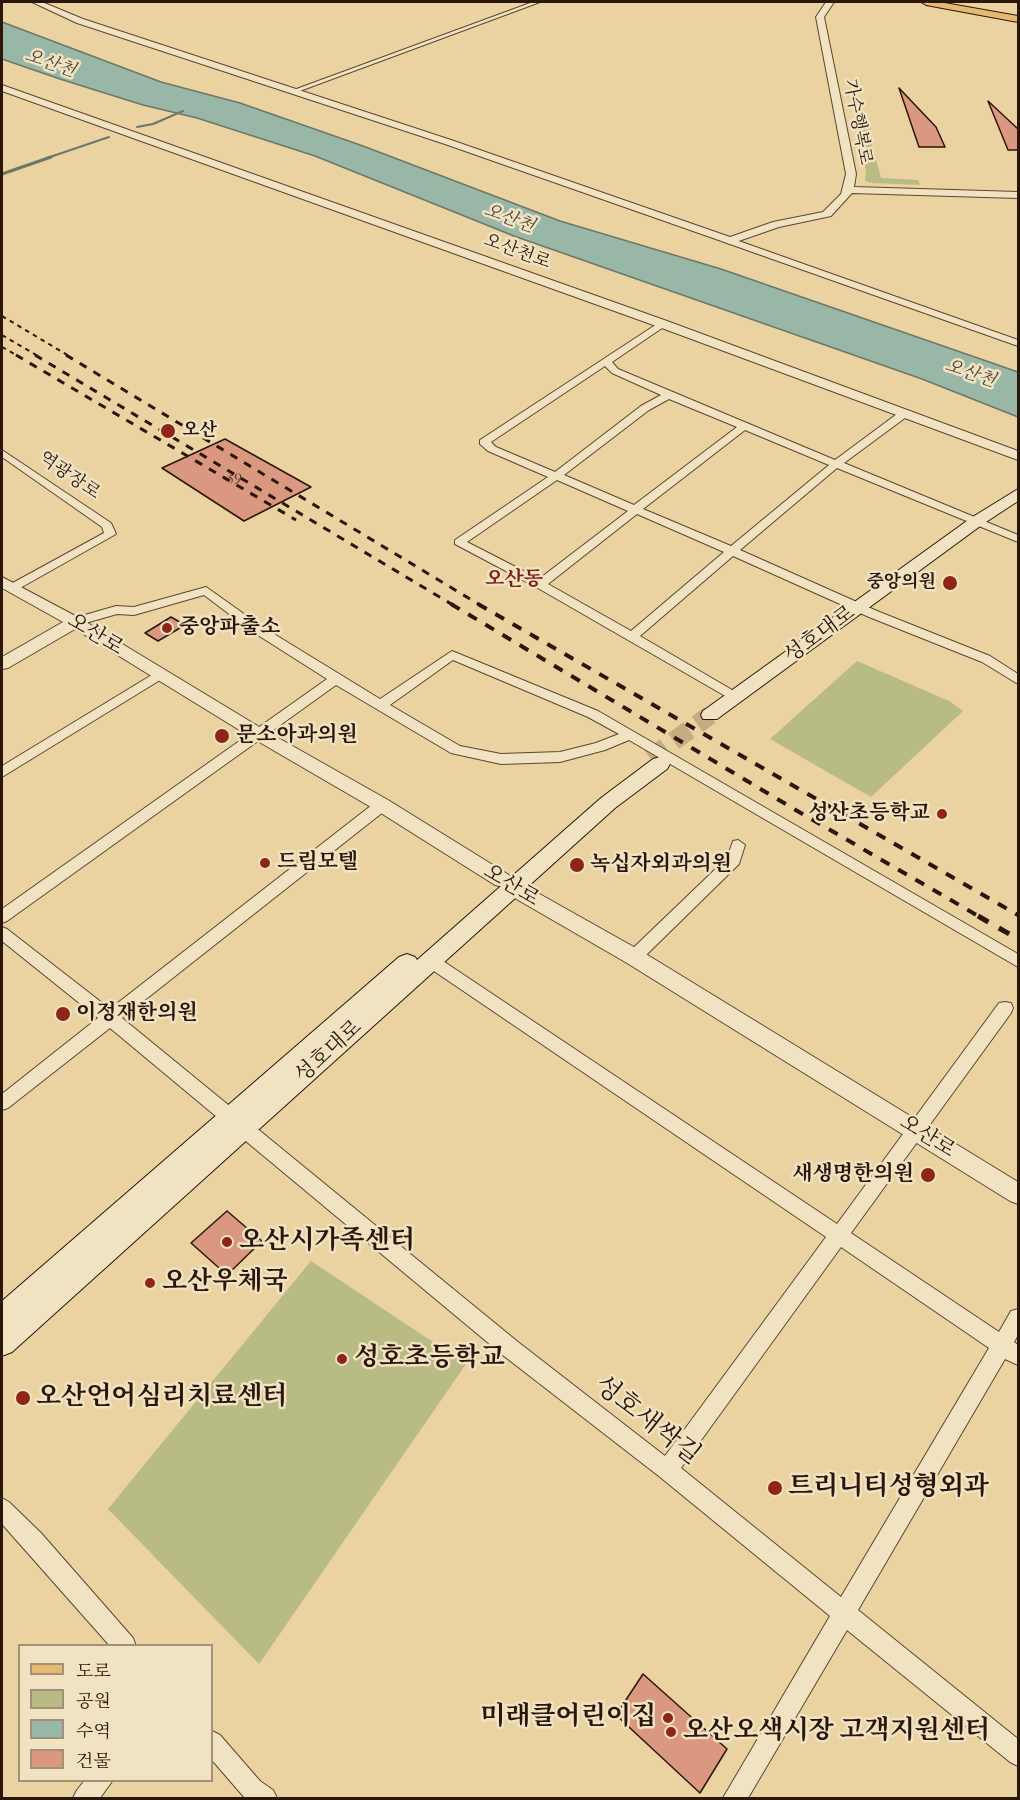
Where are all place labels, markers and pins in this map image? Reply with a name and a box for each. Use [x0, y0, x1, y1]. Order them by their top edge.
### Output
place label: 오산 [182, 420, 217, 442]
marker: 오산 [159, 422, 177, 440]
place label: 중앙의원 [866, 572, 936, 594]
marker: 중앙의원 [941, 574, 959, 592]
place label: 중앙파출소 [179, 615, 280, 641]
marker: 중앙파출소 [160, 621, 174, 635]
place label: 문소아과의원 [236, 723, 358, 749]
marker: 문소아과의원 [213, 727, 231, 745]
place label: 성산초등학교 [808, 801, 930, 827]
marker: 성산초등학교 [935, 807, 949, 821]
place label: 드림모텔 [277, 850, 358, 876]
place label: 녹십자외과의원 [590, 852, 732, 878]
marker: 드림모텔 [258, 856, 272, 870]
marker: 녹십자외과의원 [568, 856, 586, 874]
place label: 이정재한의원 [76, 1001, 198, 1027]
marker: 이정재한의원 [54, 1005, 72, 1023]
place label: 새생명한의원 [792, 1162, 914, 1188]
marker: 새생명한의원 [919, 1166, 937, 1184]
place label: 오산시가족센터 [239, 1226, 415, 1258]
marker: 오산시가족센터 [220, 1235, 234, 1249]
place label: 오산우체국 [162, 1267, 288, 1299]
marker: 오산우체국 [143, 1276, 157, 1290]
place label: 성호초등학교 [354, 1343, 505, 1375]
marker: 성호초등학교 [335, 1352, 349, 1366]
place label: 오산언어심리치료센터 [36, 1382, 287, 1414]
marker: 오산언어심리치료센터 [14, 1389, 32, 1407]
place label: 트리니티성형외과 [788, 1472, 989, 1504]
marker: 트리니티성형외과 [766, 1479, 784, 1497]
place label: 미래클어린이집 [480, 1702, 656, 1734]
marker: 미래클어린이집 [661, 1711, 675, 1725]
place label: 오산오색시장 고객지원센터 [683, 1716, 990, 1748]
marker: 오산오색시장 고객지원센터 [664, 1725, 678, 1739]

